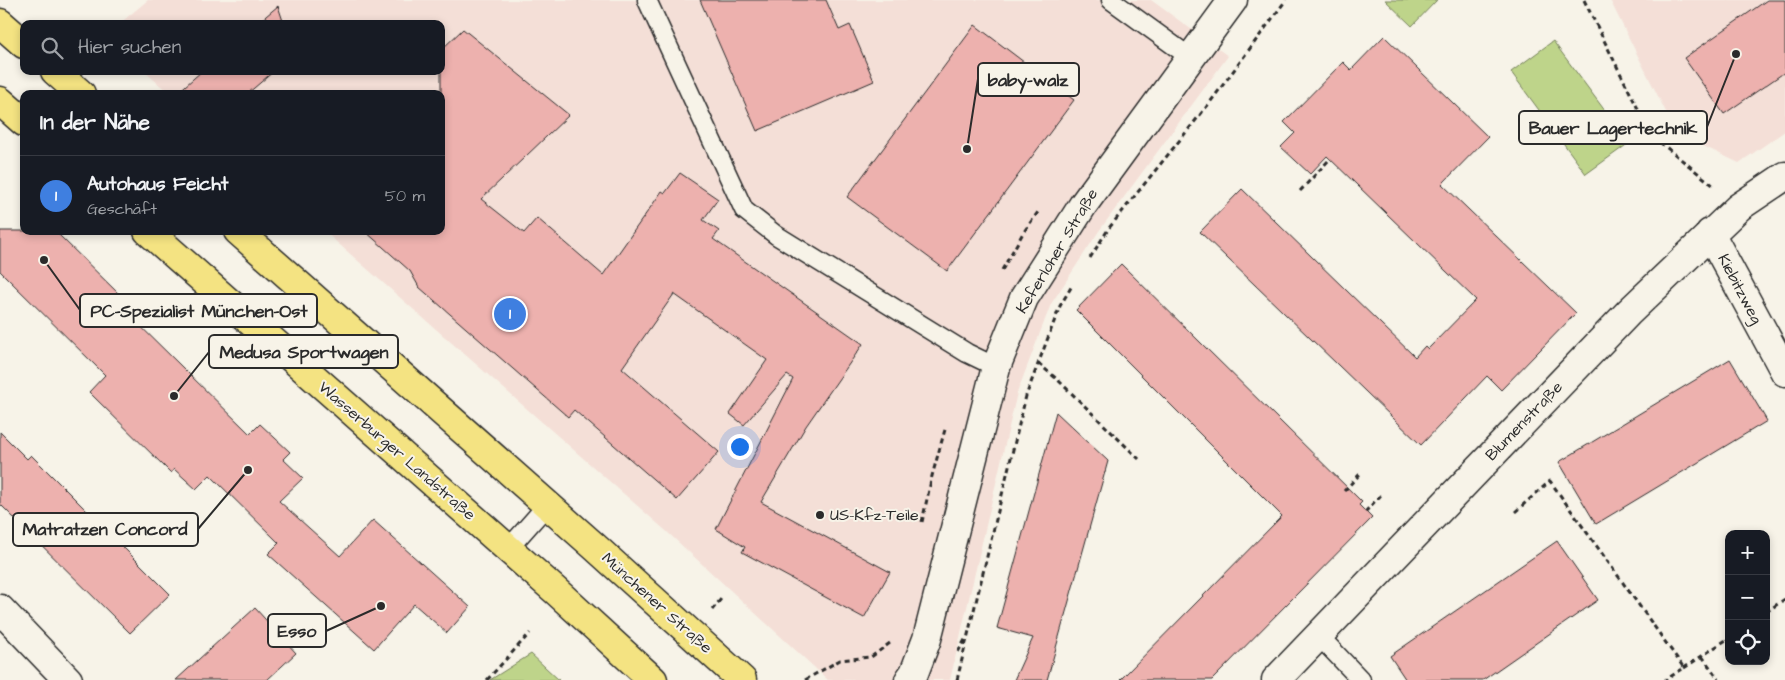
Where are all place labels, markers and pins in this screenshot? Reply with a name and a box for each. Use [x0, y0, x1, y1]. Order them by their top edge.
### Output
callout: baby-walz [978, 63, 1079, 96]
callout: Bauer Lagertechnik [1519, 111, 1707, 144]
callout: PC-Spezialist München-Ost [80, 294, 317, 327]
pin: 1 [494, 295, 526, 333]
callout: Medusa Sportwagen [209, 335, 398, 368]
place label: US-Kfz-Teile [830, 504, 919, 526]
marker: US-Kfz-Teile [814, 509, 826, 521]
callout: Matratzen Concord [13, 513, 198, 546]
callout: Esso [268, 614, 326, 647]

